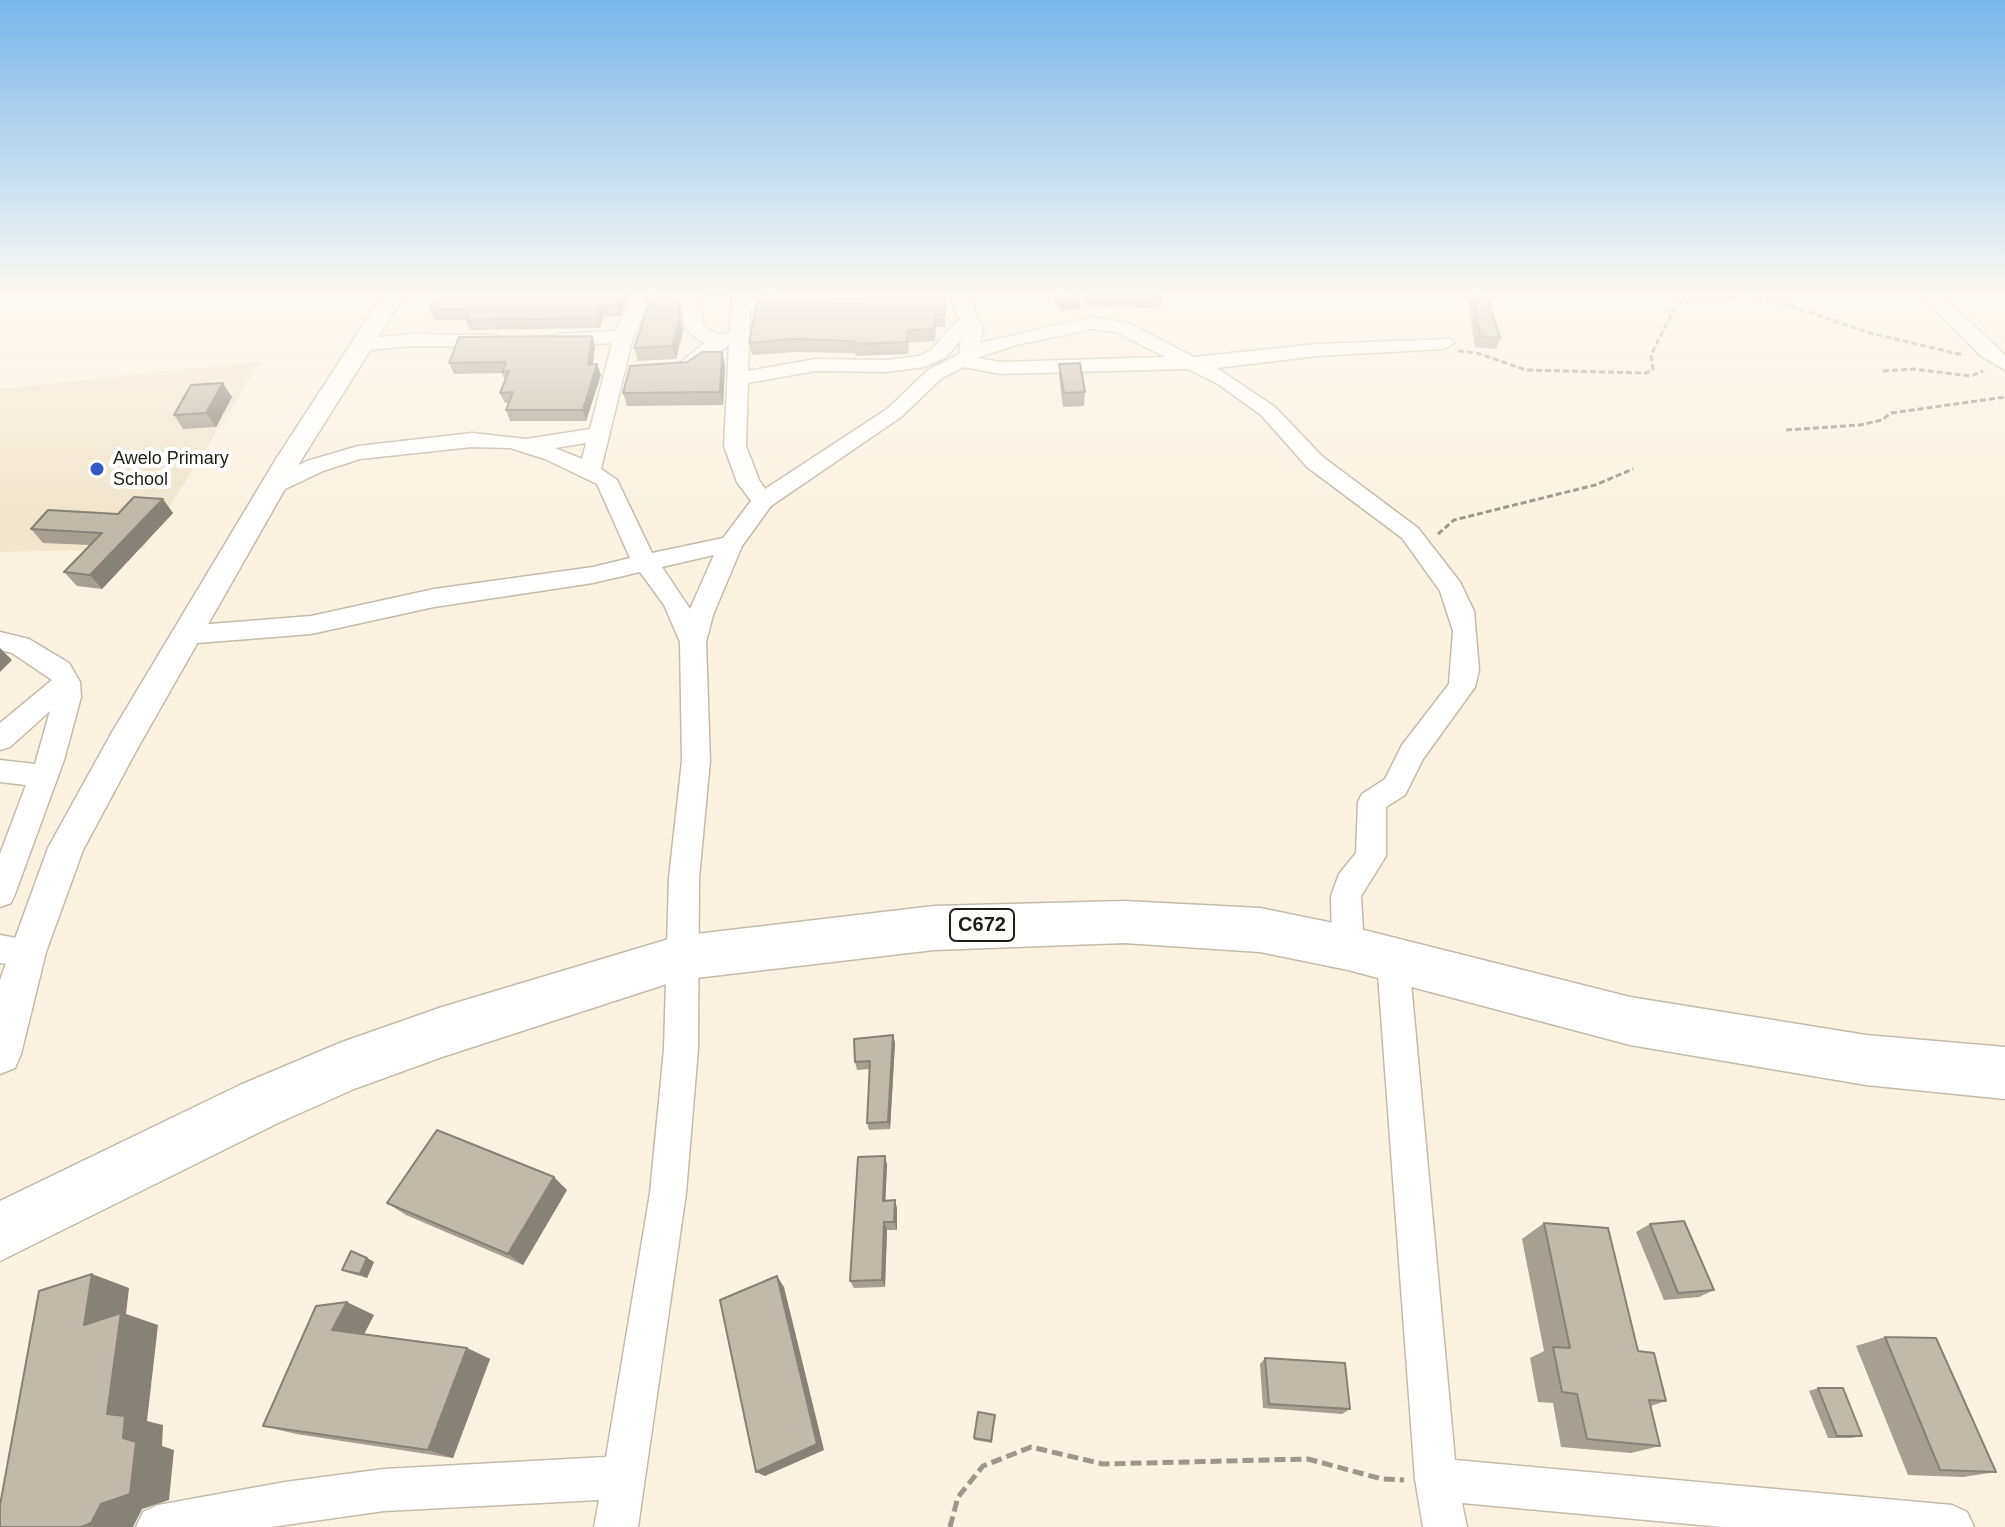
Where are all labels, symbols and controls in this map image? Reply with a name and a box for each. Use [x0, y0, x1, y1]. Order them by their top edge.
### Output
place label: Awelo Primary School [113, 448, 229, 490]
marker: Awelo Primary School [88, 460, 106, 478]
road number: C672 [950, 909, 1014, 941]

